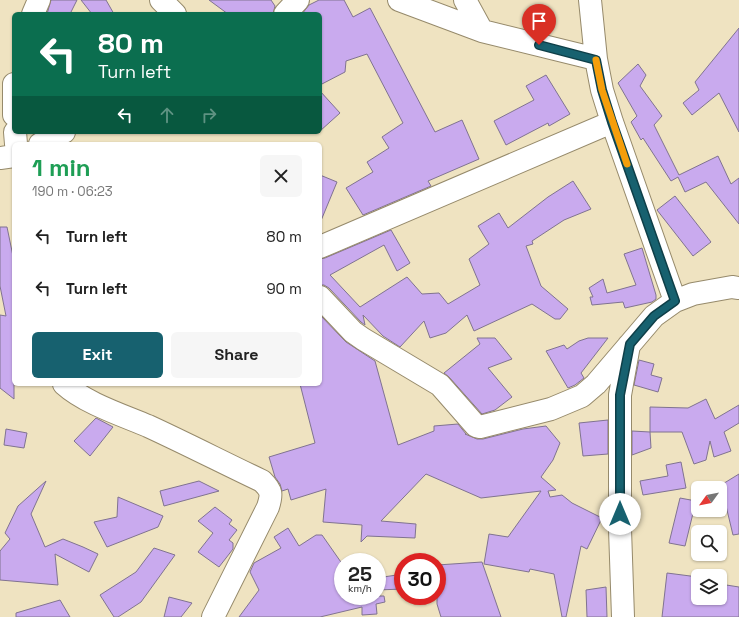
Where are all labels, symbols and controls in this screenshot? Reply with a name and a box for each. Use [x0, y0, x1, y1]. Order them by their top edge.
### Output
pin [522, 4, 556, 45]
icon: arrive [528, 10, 550, 32]
text: 80 m [98, 25, 164, 61]
icon: left [32, 28, 84, 80]
text: Turn left [98, 60, 171, 83]
icon: left [114, 104, 136, 126]
icon: ahead [156, 104, 178, 126]
icon: right [198, 104, 220, 126]
text: 1 min [32, 152, 91, 183]
button: close [260, 155, 302, 197]
text: 190 m · 06:23 [32, 183, 113, 200]
icon: left [32, 225, 54, 247]
text: Turn left [66, 227, 128, 246]
text: 80 m [266, 227, 302, 246]
icon: left [32, 277, 54, 299]
text: Turn left [66, 279, 128, 298]
text: 90 m [266, 279, 302, 298]
button: Exit [32, 332, 163, 378]
button: Share [171, 332, 302, 378]
north arrow [691, 481, 727, 517]
map controls [691, 481, 727, 605]
position arrow [599, 493, 641, 535]
button: search [691, 525, 727, 561]
speed limit sign: 30 [394, 553, 446, 605]
text: 25 [348, 561, 372, 587]
button: layers [691, 569, 727, 605]
text: km/h [348, 582, 372, 595]

